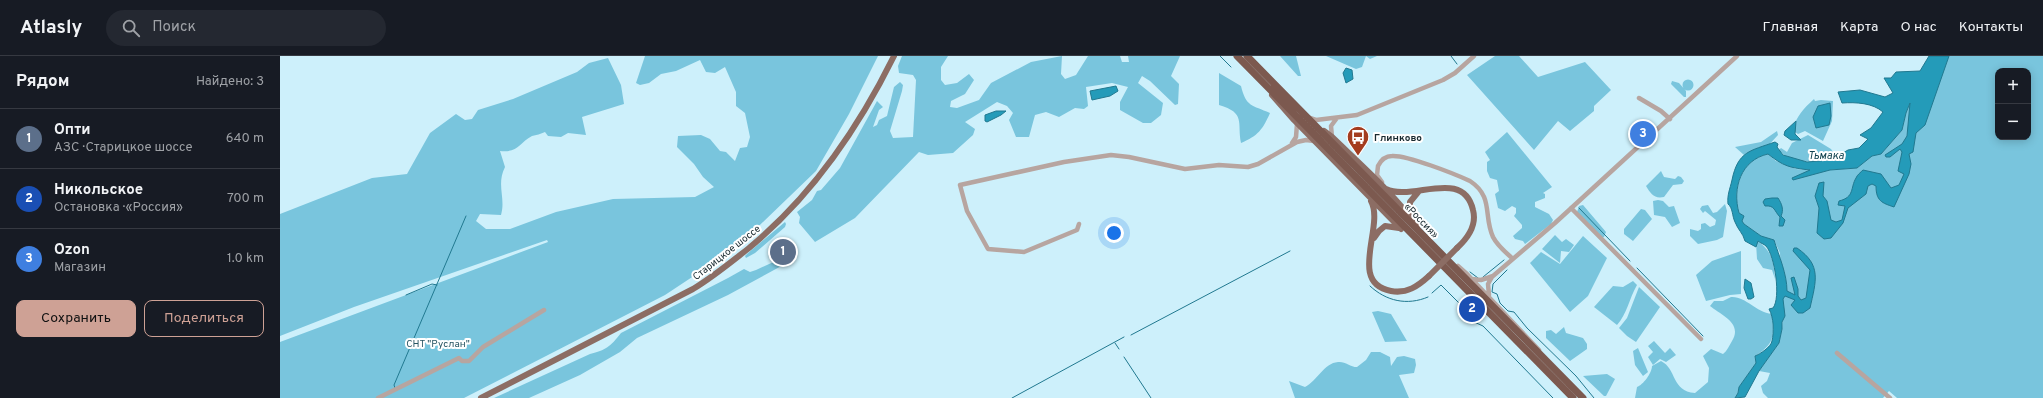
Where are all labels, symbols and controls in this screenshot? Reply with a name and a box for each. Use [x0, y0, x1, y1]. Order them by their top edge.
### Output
search box [106, 10, 386, 46]
text: Atlasly [20, 16, 82, 40]
icon: search [120, 17, 142, 39]
text: Поиск [152, 18, 196, 37]
text: Главная [1763, 19, 1818, 36]
text: Карта [1840, 19, 1878, 36]
text: О нас [1900, 19, 1937, 36]
text: Контакты [1959, 19, 2023, 36]
map controls [1995, 68, 2031, 140]
button: + [1995, 68, 2031, 104]
text: Рядом [16, 71, 69, 93]
text: Найдено: 3 [196, 74, 264, 90]
button: − [1995, 104, 2031, 140]
pin: 3 [1630, 119, 1656, 149]
text: Опти [54, 121, 91, 140]
bus stop icon: Глинково [1345, 124, 1371, 157]
text: 1 [26, 131, 32, 147]
text: 640 m [226, 131, 264, 147]
place label: Глинково [1374, 132, 1422, 145]
text: АЗС · Старицкое шоссе [54, 140, 193, 156]
water label: Тьмака [1808, 149, 1844, 163]
text: Никольское [54, 181, 143, 200]
text: 2 [25, 191, 33, 207]
text: 700 m [227, 191, 264, 207]
text: Остановка · «Россия» [54, 200, 183, 216]
street label: «Россия» [1401, 201, 1441, 241]
street label: Старицкое шоссе [690, 223, 763, 284]
your location [1104, 223, 1124, 243]
pin: 1 [770, 237, 796, 267]
text: Ozon [54, 241, 90, 260]
text: 3 [25, 251, 33, 267]
text: 1.0 km [227, 251, 264, 267]
text: Магазин [54, 260, 106, 276]
pin: 2 [1459, 294, 1485, 324]
button: Сохранить [16, 300, 136, 337]
button: Поделиться [144, 300, 264, 337]
park label: СНТ "Руслан" [406, 338, 470, 351]

